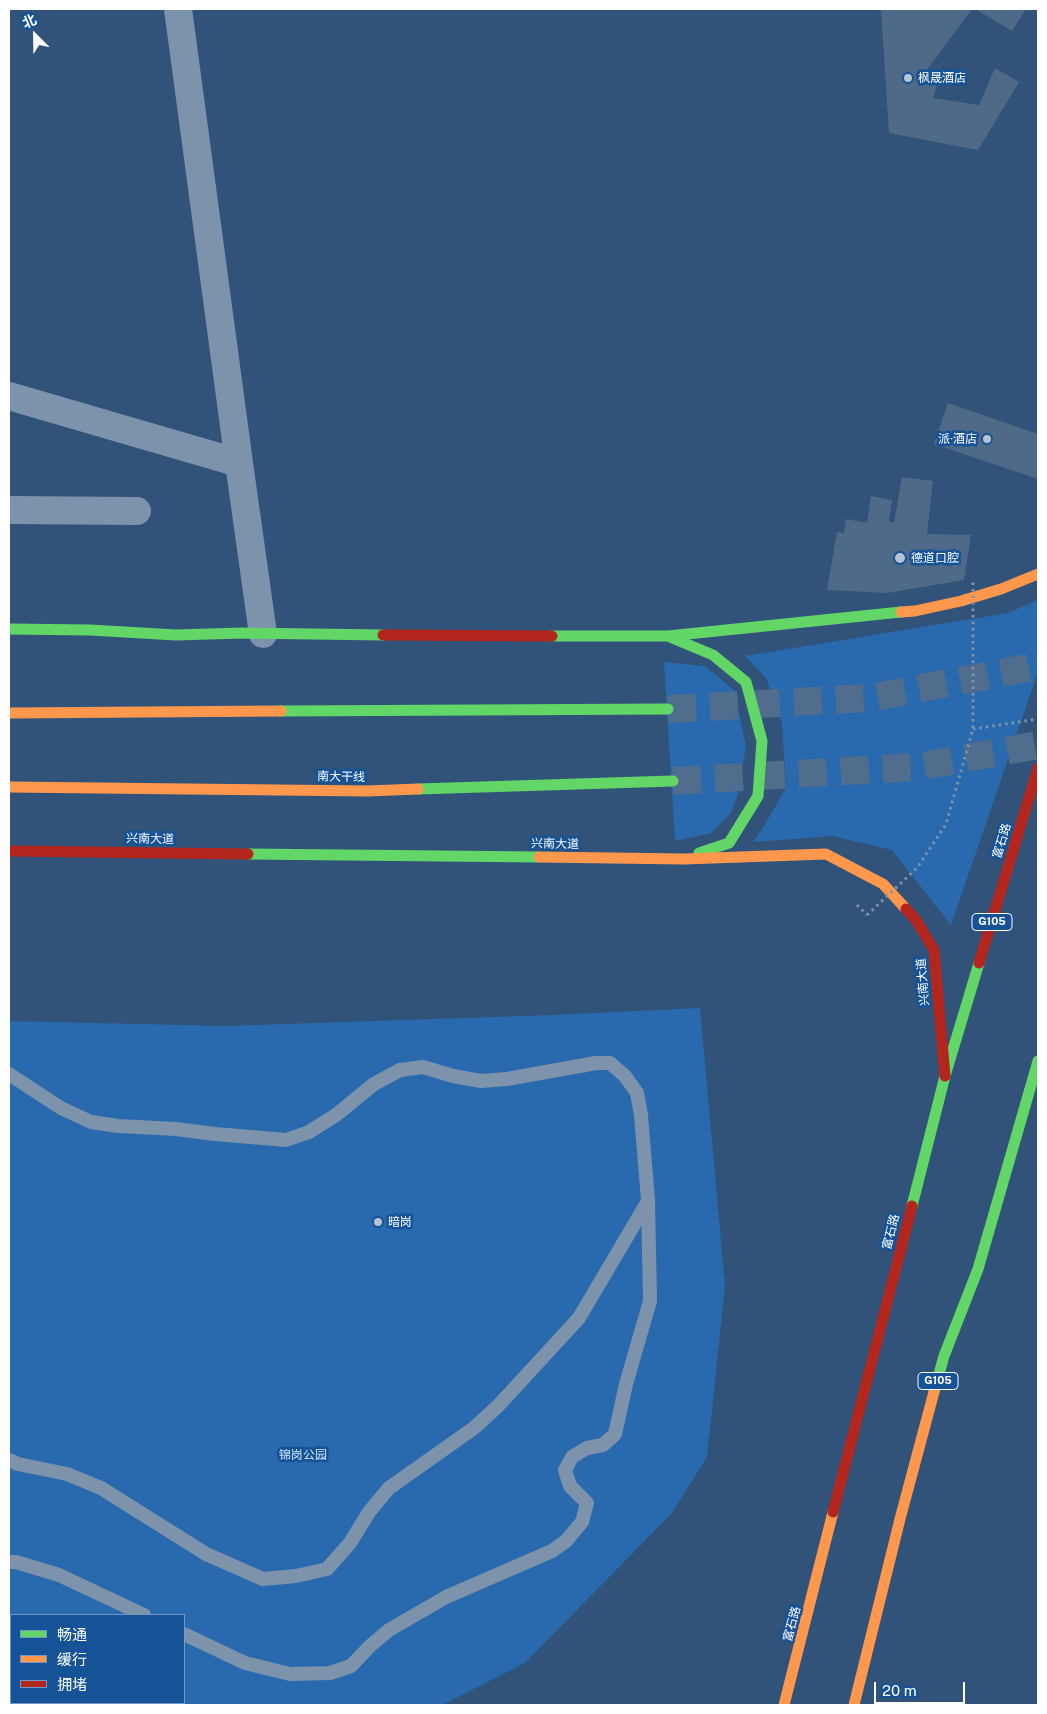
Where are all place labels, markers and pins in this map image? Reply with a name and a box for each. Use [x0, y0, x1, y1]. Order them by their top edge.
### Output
place label: 枫晟酒店 [918, 71, 966, 85]
marker: 枫晟酒店 [902, 72, 914, 84]
place label: 派·酒店 [938, 432, 977, 446]
marker: 派·酒店 [981, 433, 993, 445]
marker: 德道口腔 [893, 551, 907, 565]
place label: 德道口腔 [911, 551, 959, 565]
place label: 暗岗 [388, 1215, 412, 1229]
marker: 暗岗 [372, 1216, 384, 1228]

